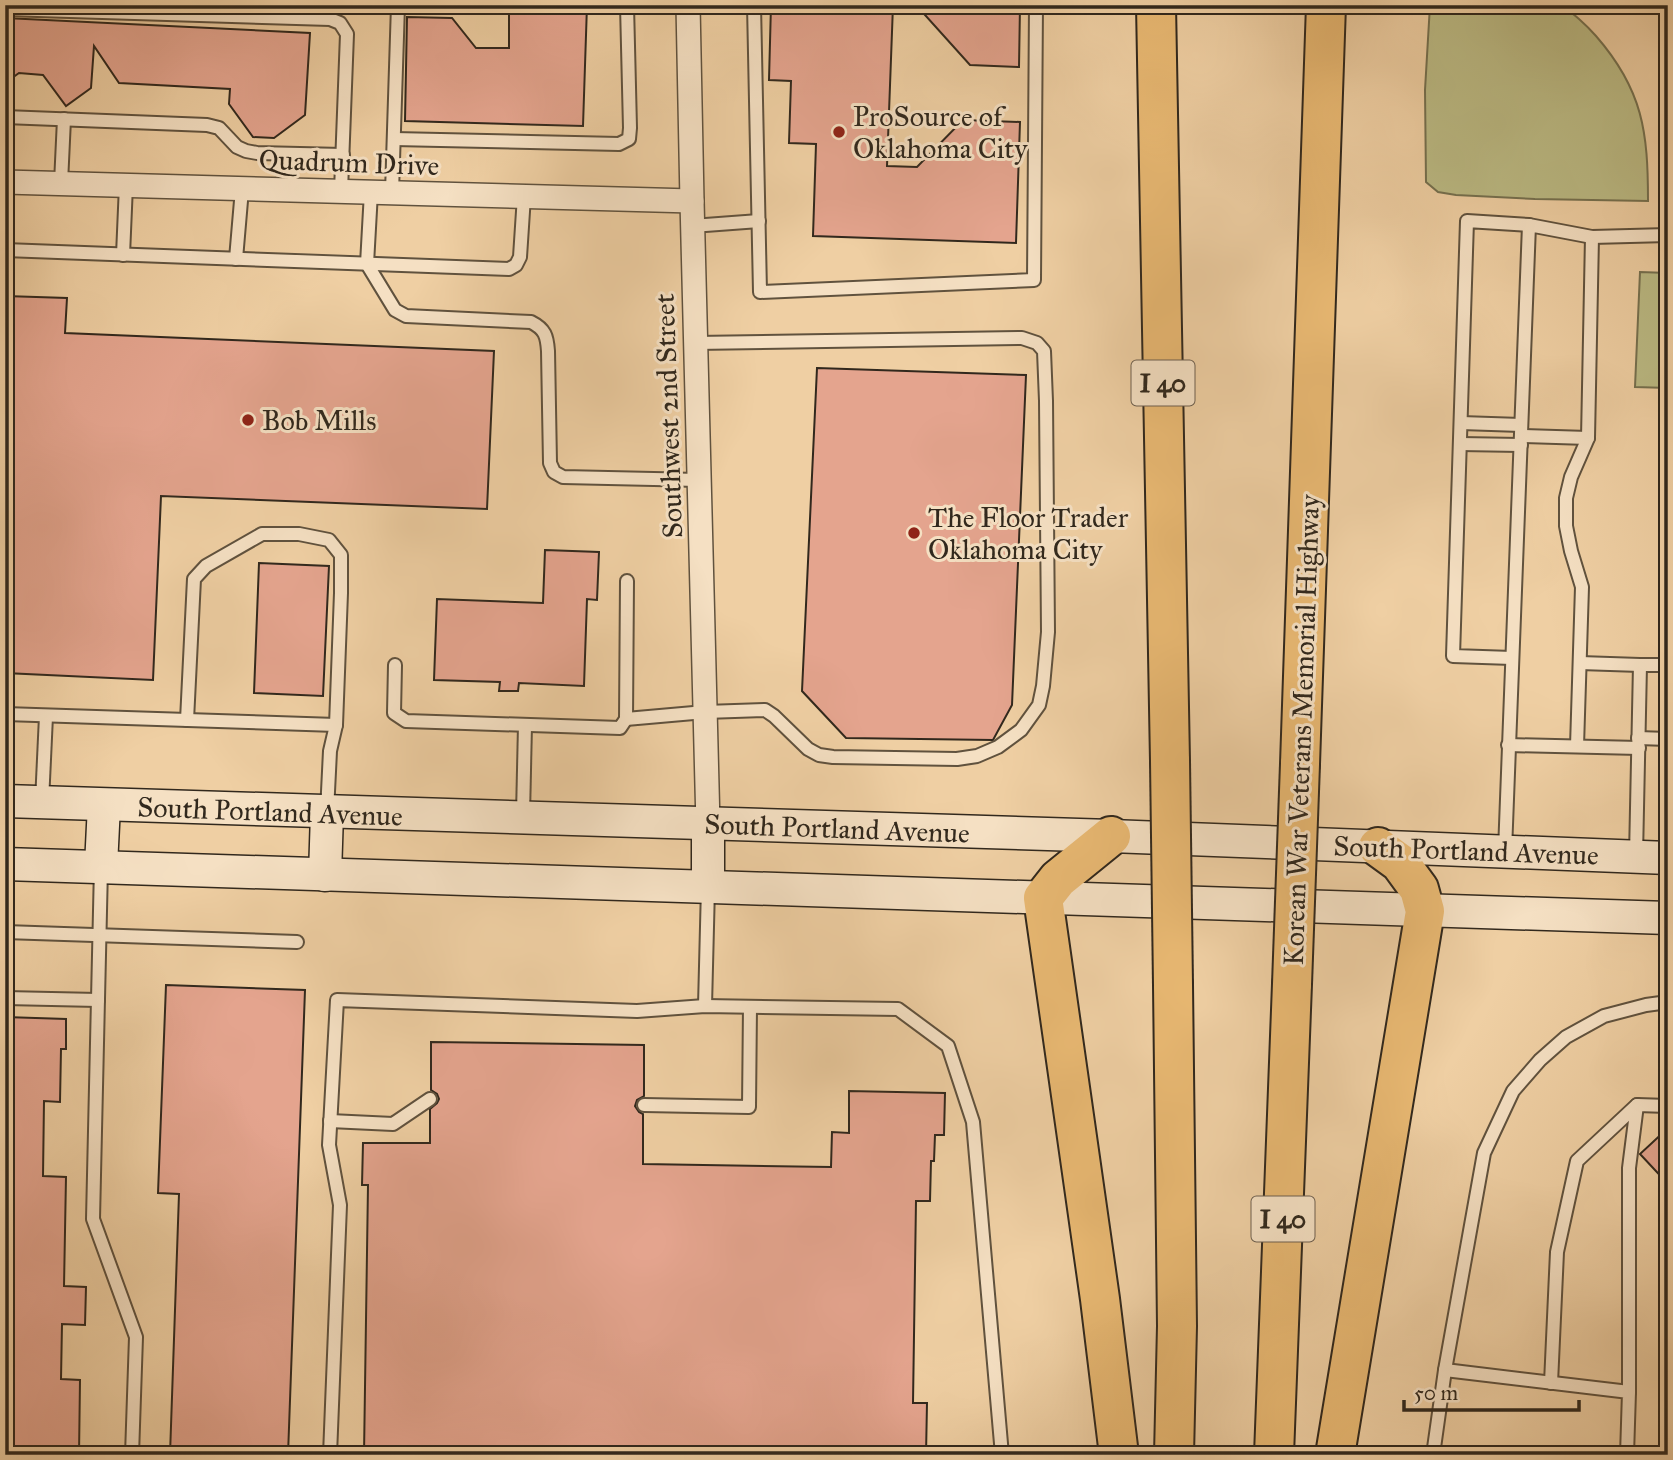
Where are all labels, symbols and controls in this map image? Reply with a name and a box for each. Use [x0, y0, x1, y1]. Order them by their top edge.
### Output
place label: ProSource of Oklahoma City [853, 99, 1028, 166]
marker: ProSource of Oklahoma City [831, 124, 847, 140]
street label: Quadrum Drive [258, 142, 440, 183]
street label: Southwest 2nd Street [647, 293, 690, 539]
road number: I 40 [1132, 360, 1194, 406]
place label: Bob Mills [262, 403, 376, 438]
marker: Bob Mills [240, 412, 256, 428]
street label: Korean War Veterans Memorial Highway [1276, 493, 1327, 966]
place label: The Floor Trader Oklahoma City [928, 500, 1129, 567]
marker: The Floor Trader Oklahoma City [906, 525, 922, 541]
street label: South Portland Avenue [137, 789, 403, 834]
street label: South Portland Avenue [704, 806, 970, 851]
street label: South Portland Avenue [1333, 828, 1599, 873]
road number: I 40 [1252, 1196, 1314, 1242]
scale bar [1404, 1369, 1578, 1413]
text: 50 m [1414, 1380, 1459, 1406]

